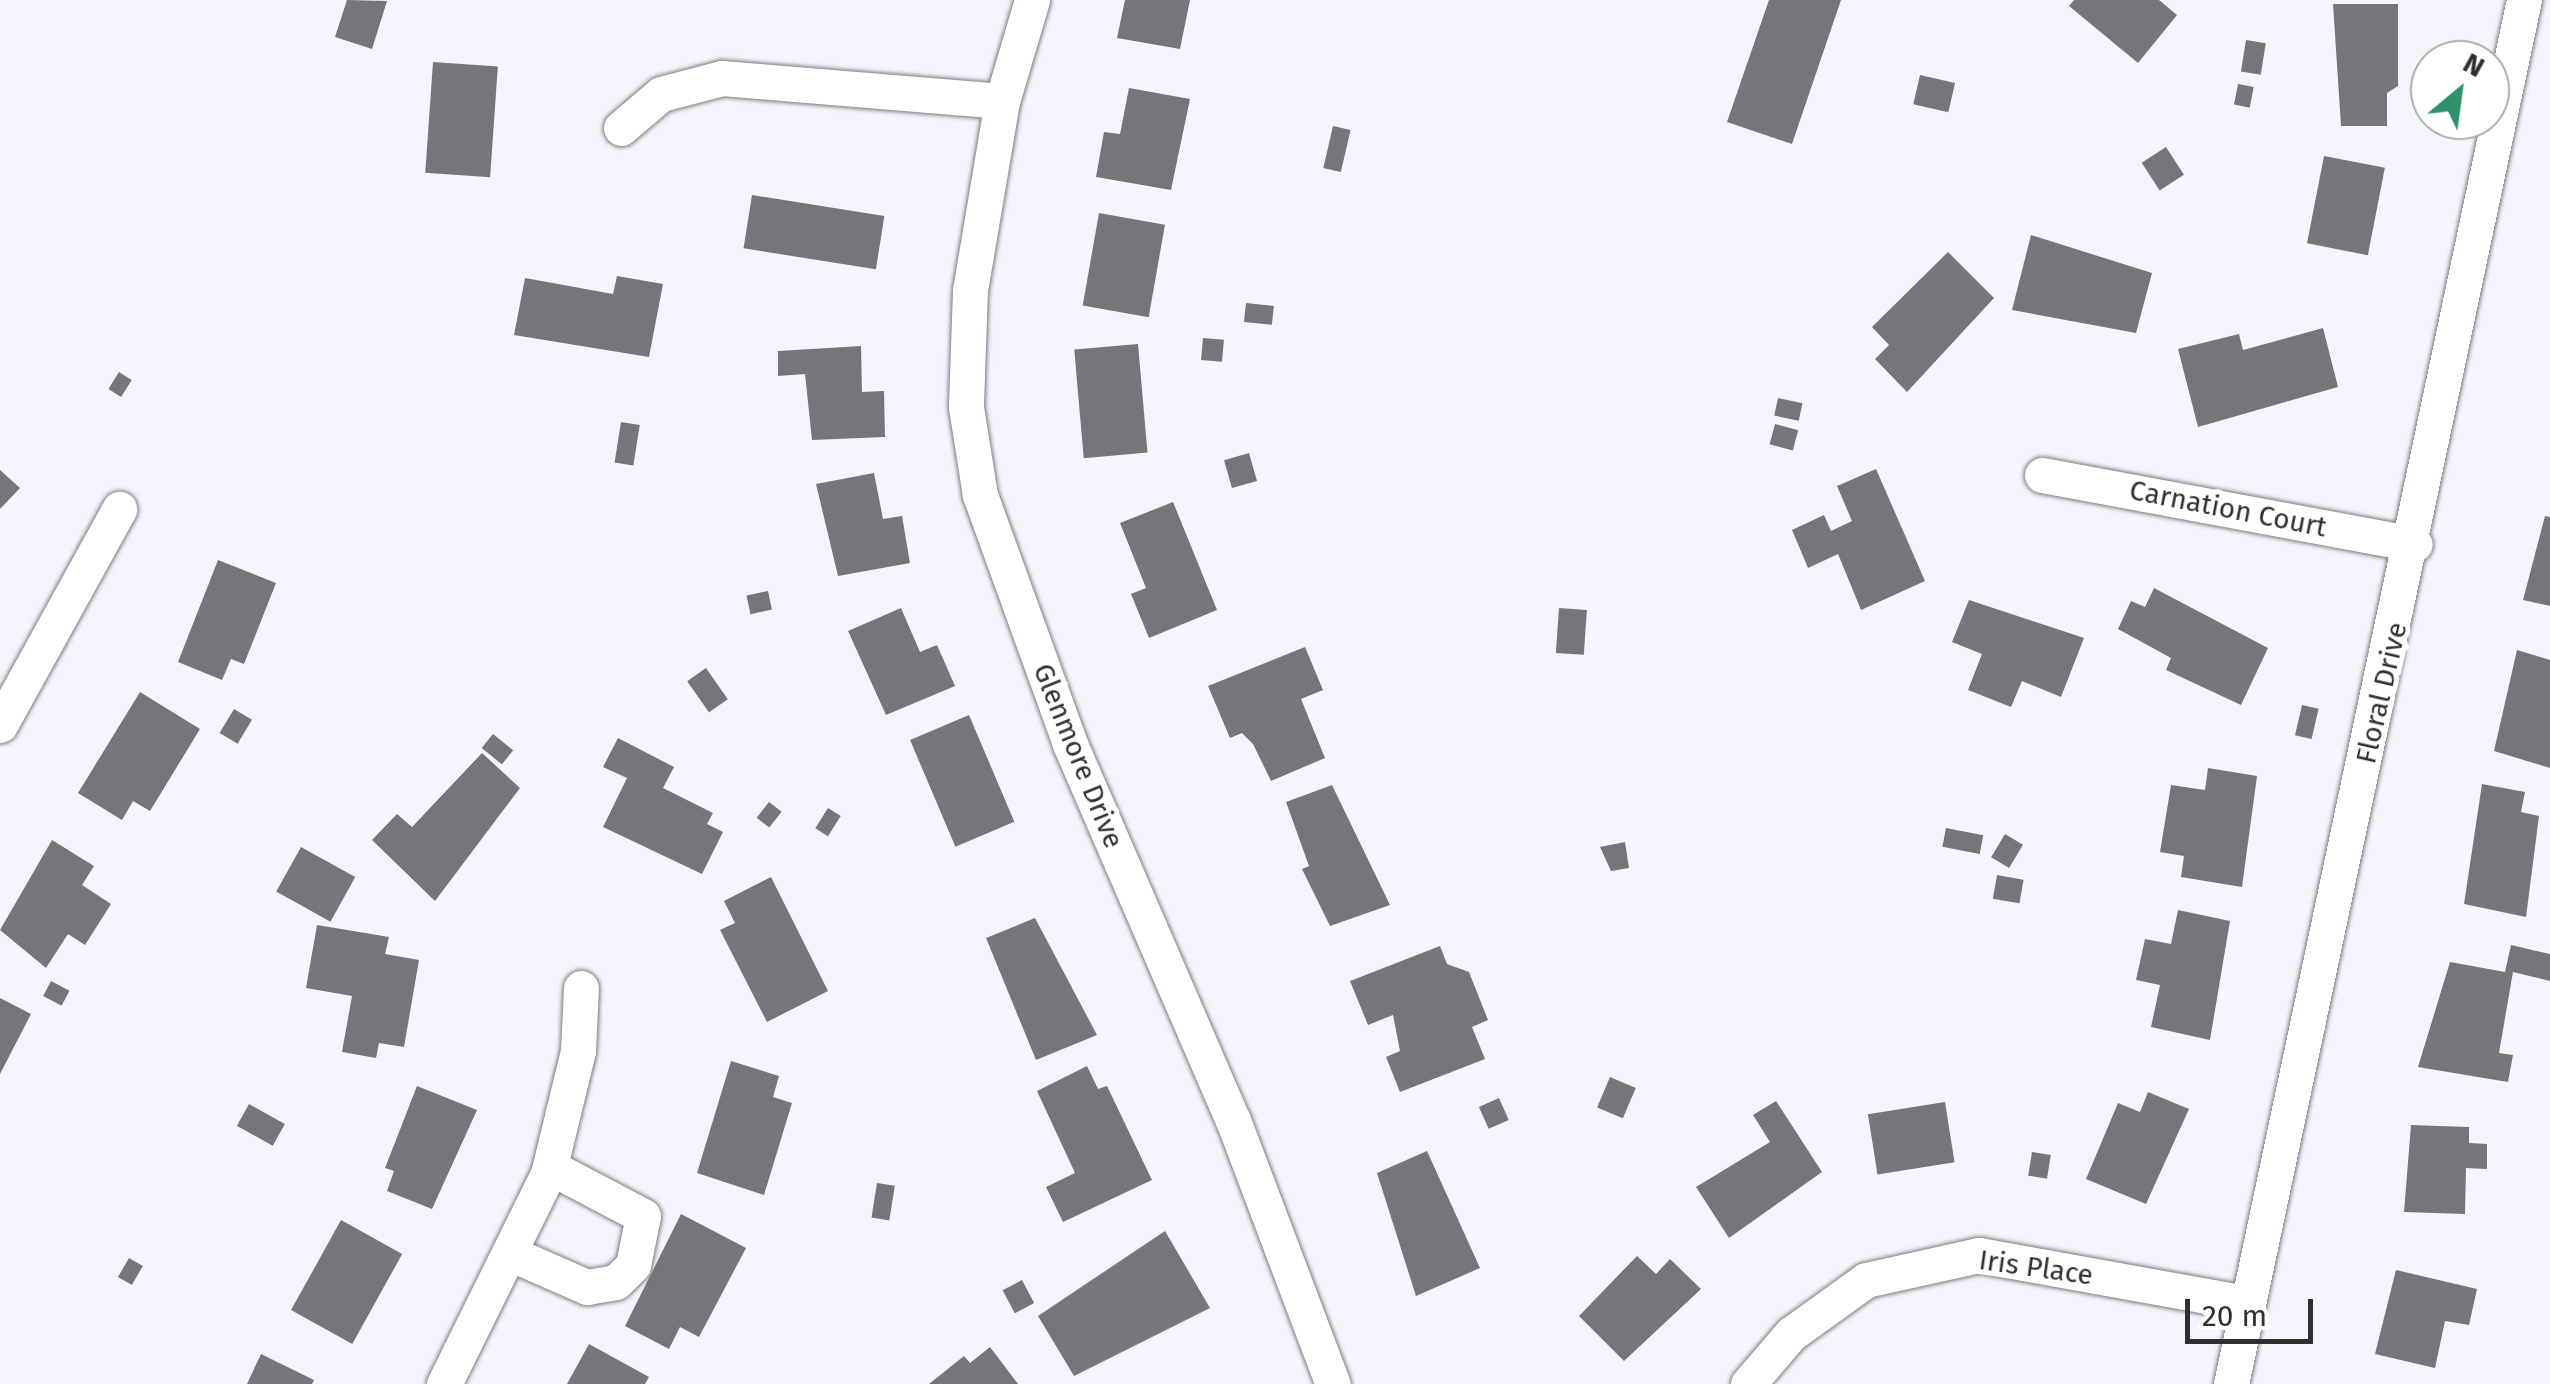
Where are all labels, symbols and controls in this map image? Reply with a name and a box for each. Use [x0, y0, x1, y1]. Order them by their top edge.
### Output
north arrow [2410, 40, 2510, 140]
text: N [2458, 46, 2490, 84]
street label: Carnation Court [2127, 473, 2329, 545]
street label: Floral Drive [2349, 619, 2415, 767]
street label: Glenmore Drive [1026, 659, 1130, 853]
street label: Iris Place [1977, 1243, 2095, 1293]
scale bar [2190, 1279, 2318, 1341]
text: 20 m [2202, 1298, 2267, 1334]

